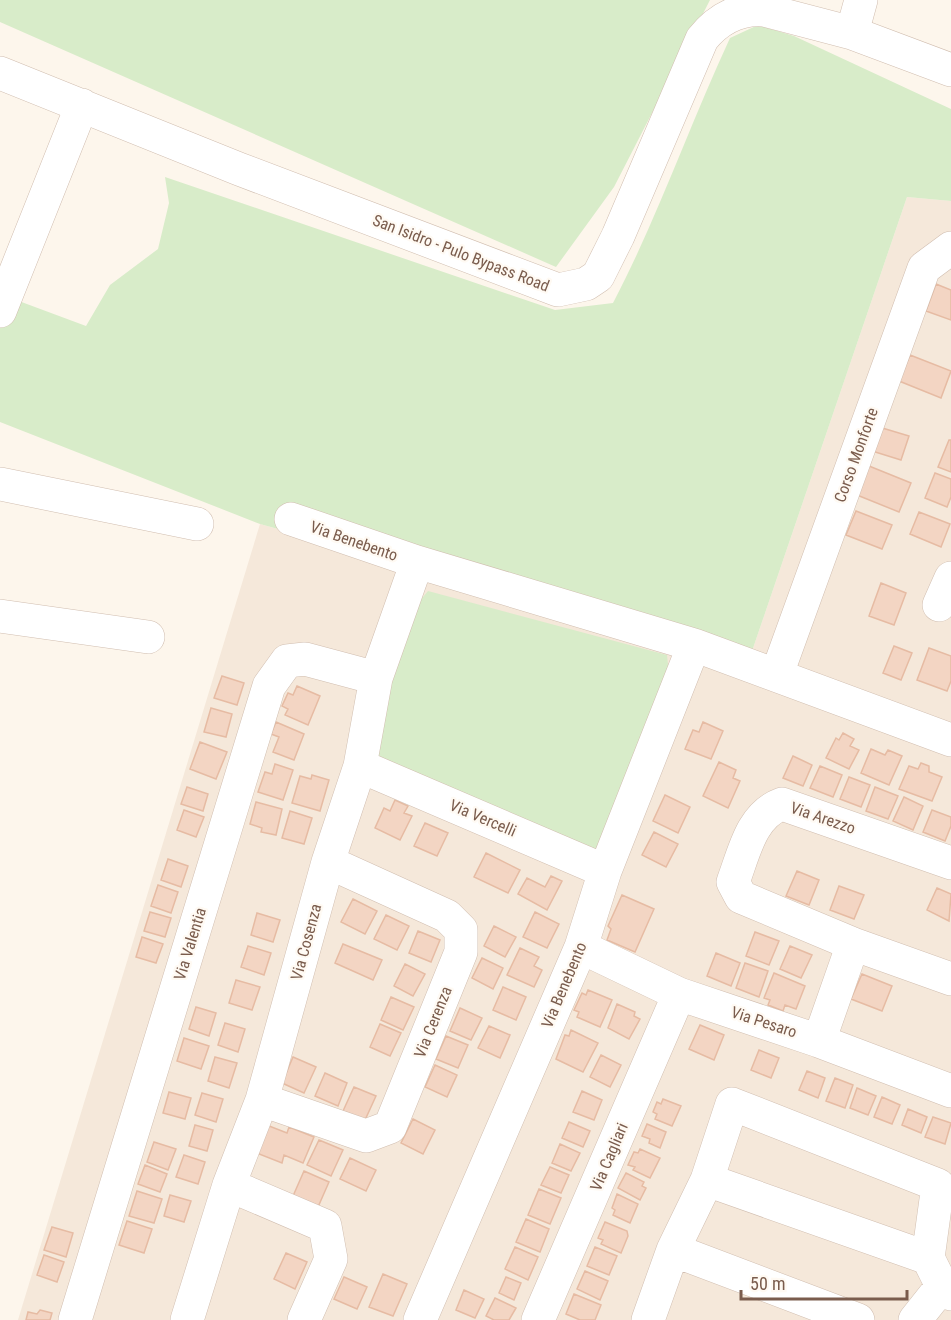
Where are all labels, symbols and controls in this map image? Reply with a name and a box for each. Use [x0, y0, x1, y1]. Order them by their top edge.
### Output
street label: San Isidro - Pulo Bypass Road [370, 211, 552, 295]
street label: Corso Monforte [830, 405, 882, 505]
street label: Via Benebento [308, 517, 400, 565]
street label: Via Vercelli [447, 795, 519, 841]
street label: Via Arezzo [788, 798, 858, 838]
street label: Via Cosenza [287, 902, 325, 982]
street label: Via Valentia [170, 905, 210, 983]
street label: Via Benebento [537, 939, 591, 1031]
street label: Via Cerenza [410, 984, 456, 1060]
street label: Via Pesaro [729, 1002, 799, 1042]
street label: Via Cagliari [586, 1120, 632, 1194]
scale bar [741, 1263, 908, 1301]
text: 50 m [750, 1273, 785, 1294]

